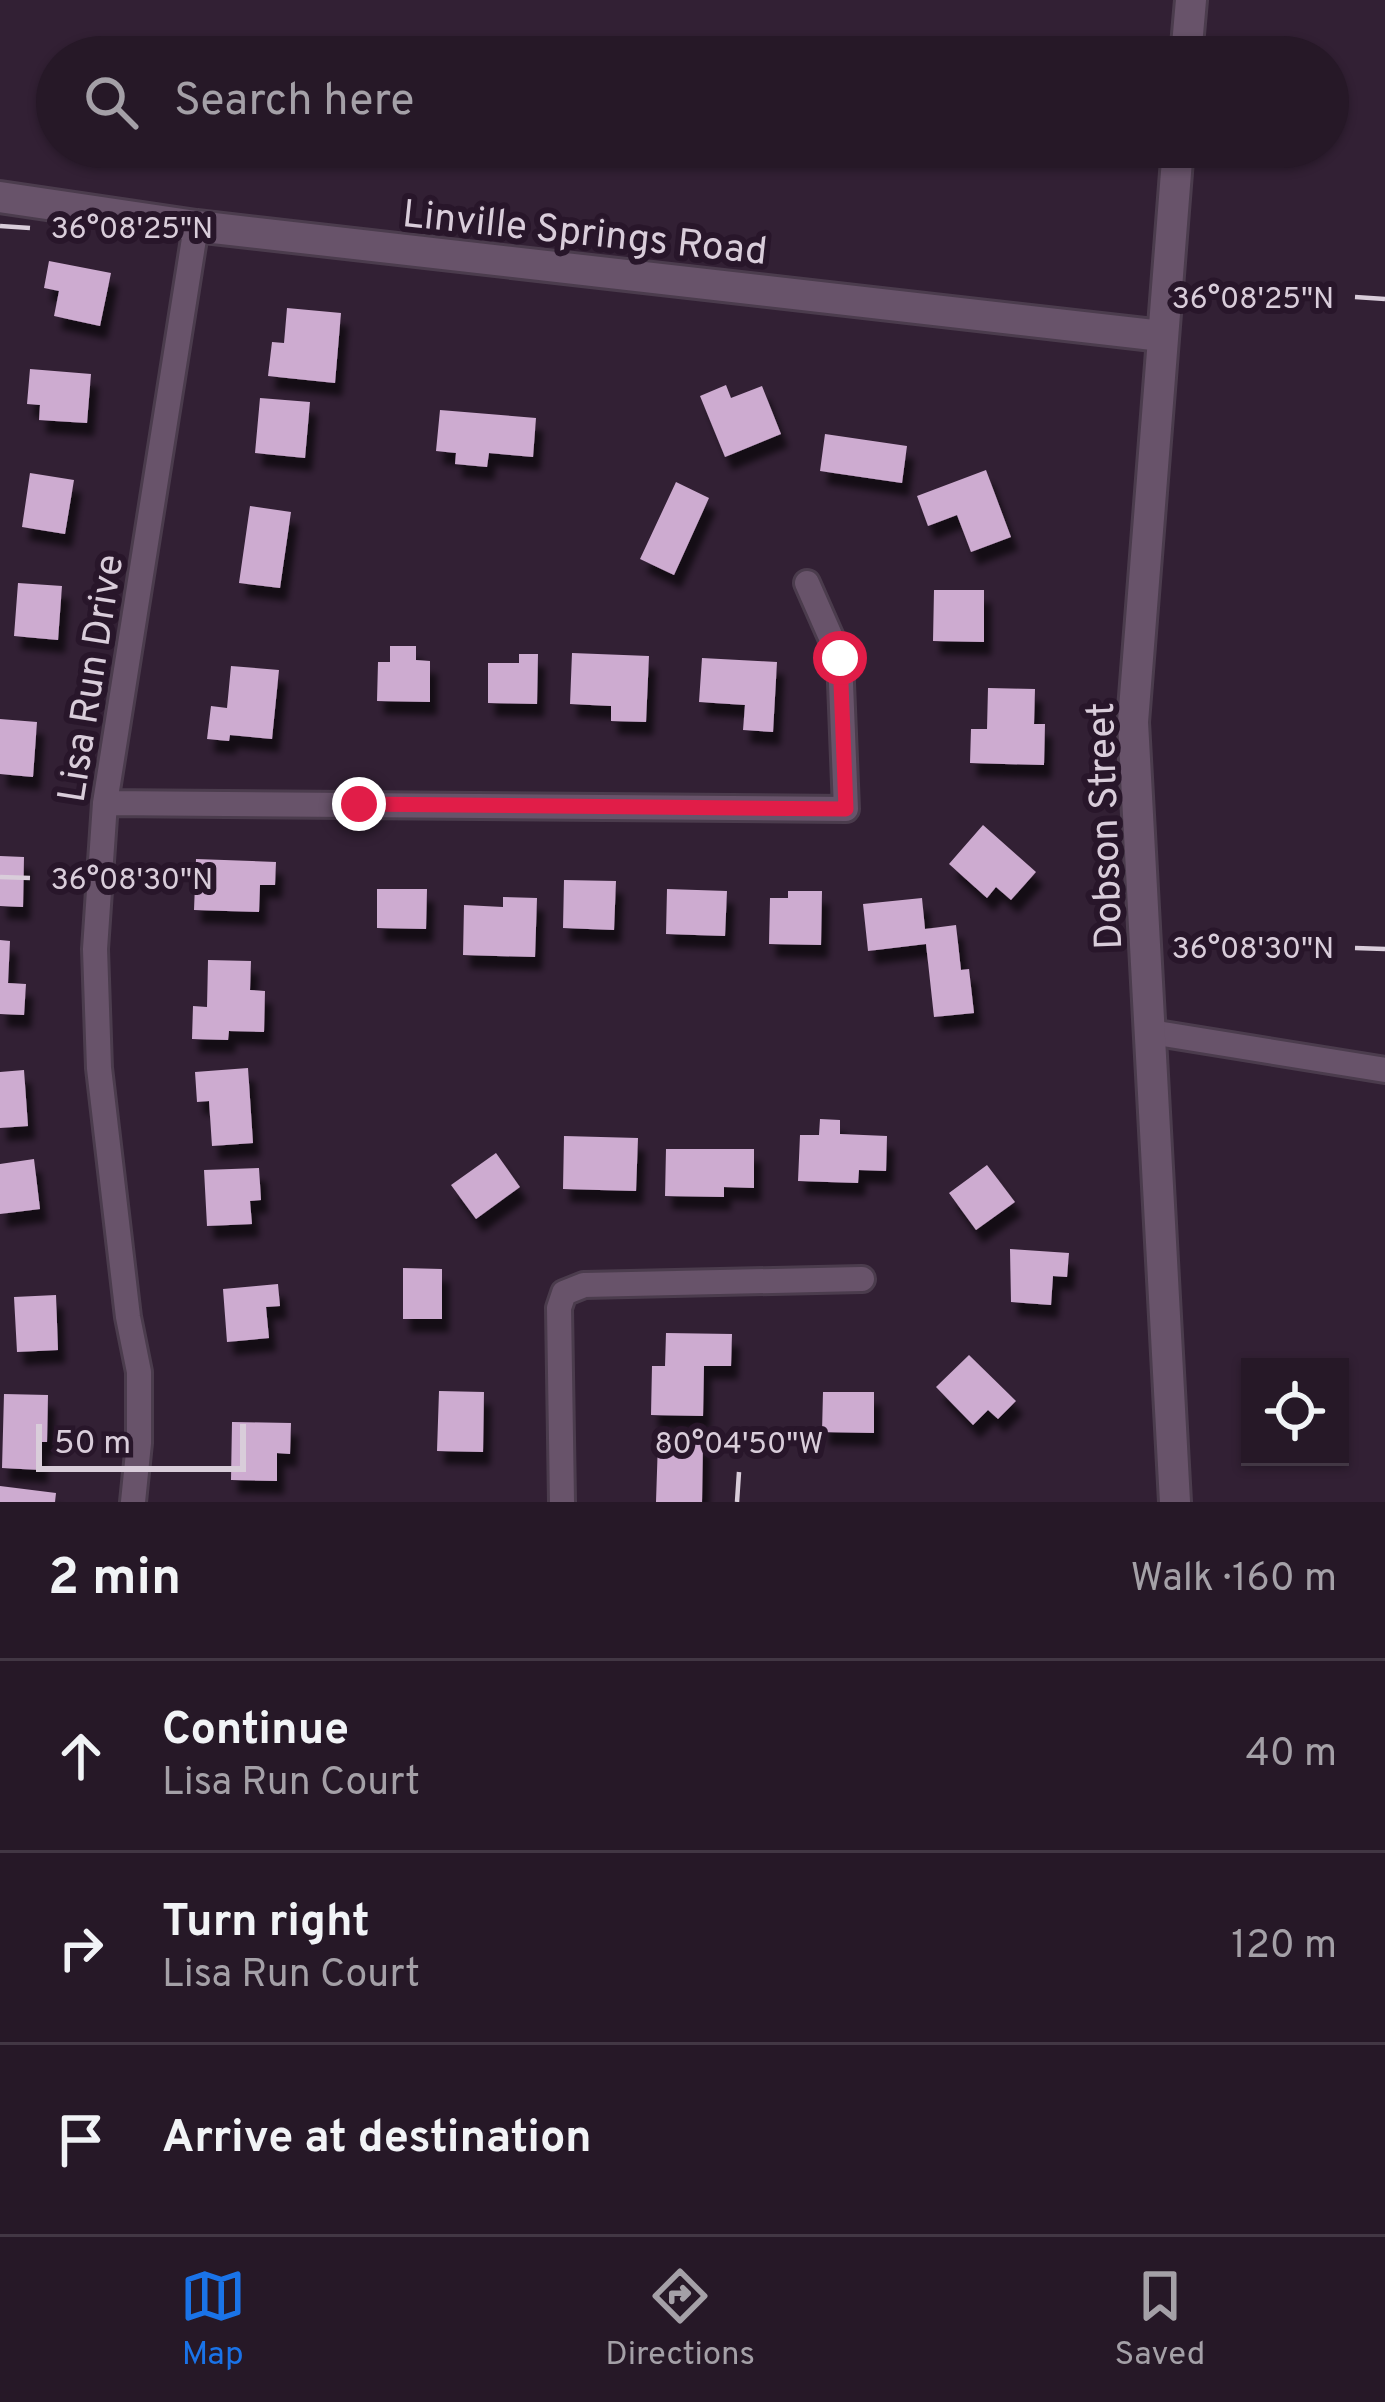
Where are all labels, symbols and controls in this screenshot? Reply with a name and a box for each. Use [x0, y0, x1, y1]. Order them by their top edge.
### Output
search box [36, 36, 1349, 168]
icon: search [78, 69, 144, 135]
text: Search here [174, 74, 414, 131]
street label: Linville Springs Road [400, 192, 769, 279]
text: 36°08'25"N [51, 212, 213, 249]
text: 36°08'25"N [1172, 282, 1334, 319]
street label: Lisa Run Drive [50, 551, 137, 806]
route start [813, 631, 867, 685]
street label: Dobson Street [1079, 701, 1136, 950]
route end [332, 777, 386, 831]
text: 36°08'30"N [51, 863, 213, 900]
text: 36°08'30"N [1172, 932, 1334, 969]
map controls [1241, 1358, 1349, 1466]
button: locate [1241, 1358, 1349, 1466]
scale bar [36, 1418, 246, 1471]
text: 50 m [54, 1424, 131, 1466]
text: 80°04'50"W [655, 1427, 824, 1464]
text: 2 min [48, 1548, 181, 1613]
text: Walk · 160 m [1130, 1556, 1337, 1605]
text: Continue [162, 1703, 349, 1760]
icon: ahead [48, 1723, 114, 1789]
text: 40 m [1246, 1731, 1337, 1780]
text: Lisa Run Court [162, 1760, 420, 1809]
text: Turn right [162, 1895, 370, 1952]
icon: right [48, 1915, 114, 1981]
text: 120 m [1231, 1923, 1337, 1972]
text: Lisa Run Court [162, 1952, 420, 2001]
icon: arrive [48, 2107, 114, 2173]
text: Arrive at destination [162, 2111, 592, 2168]
tab: Map [180, 2263, 246, 2377]
tab: Directions [605, 2263, 755, 2377]
tab: Saved [1115, 2263, 1205, 2377]

